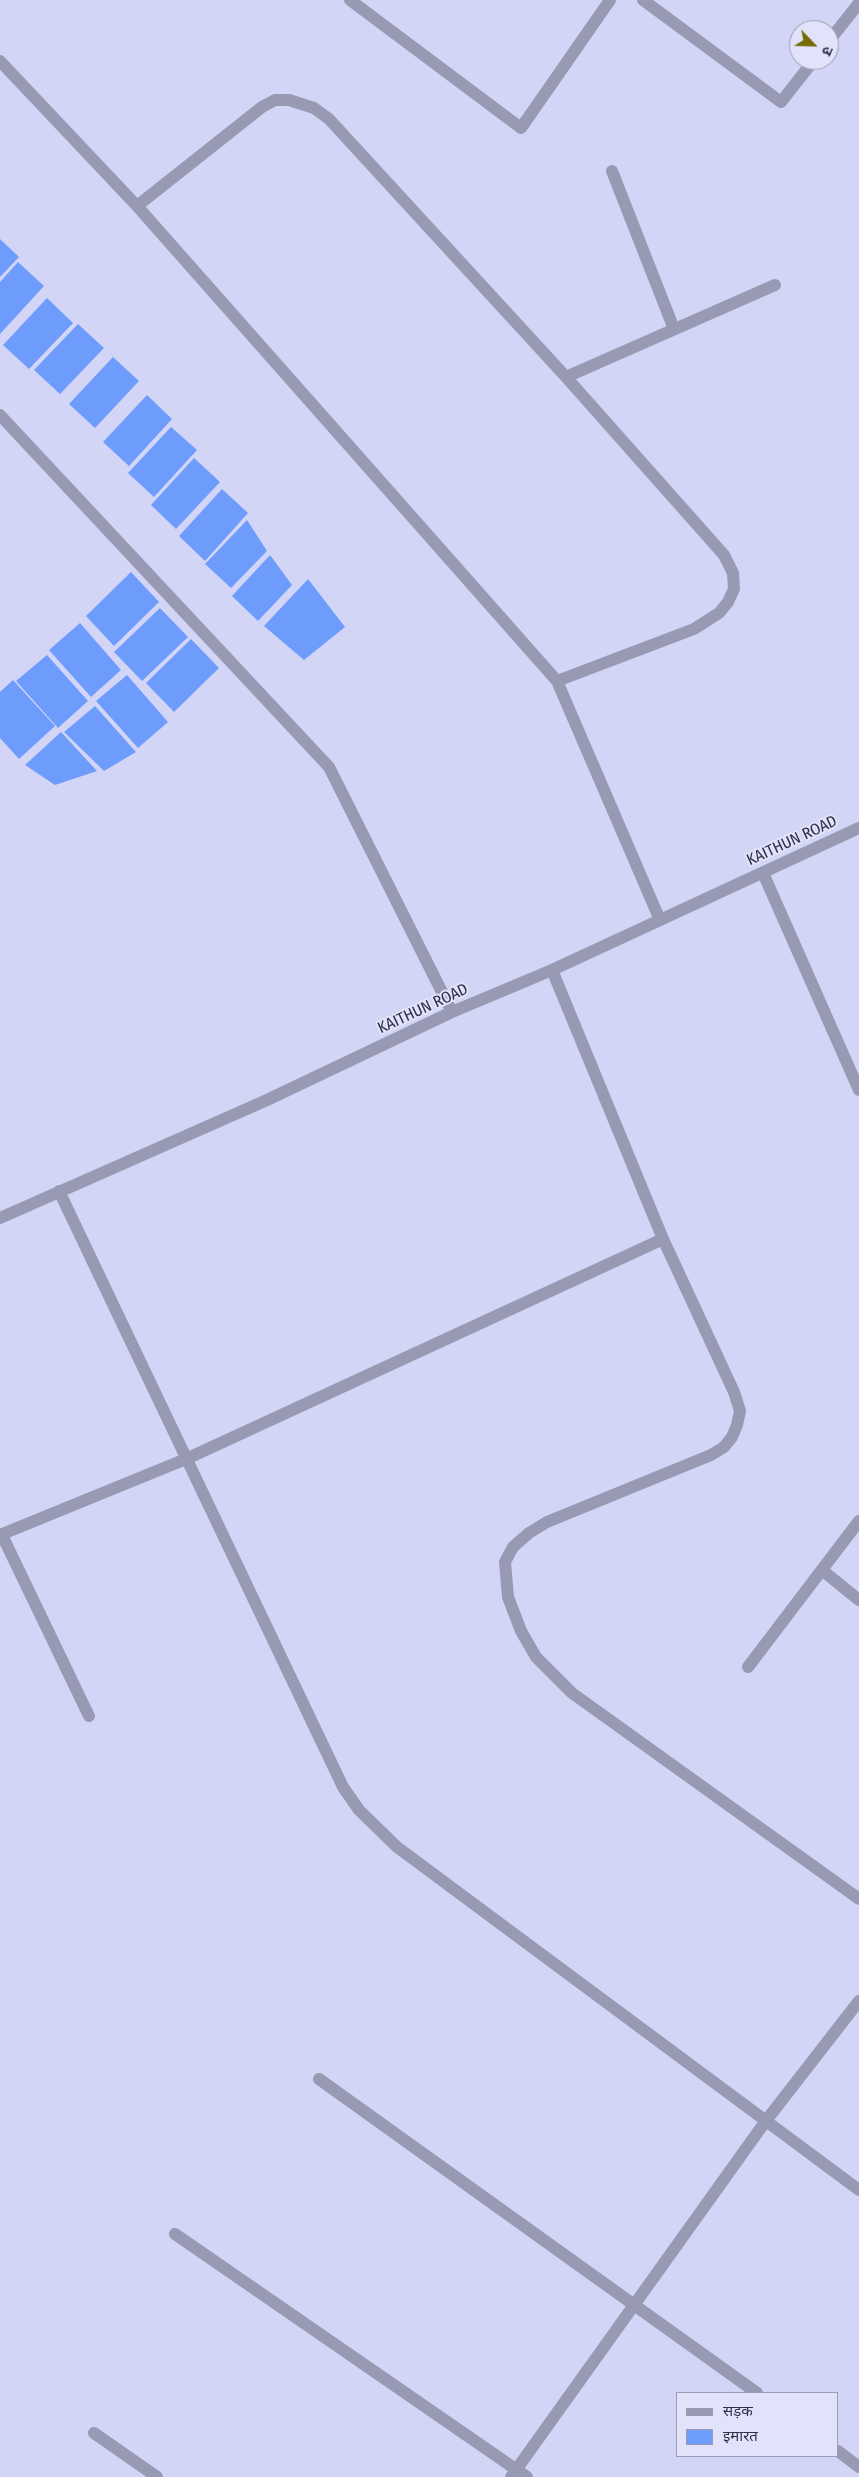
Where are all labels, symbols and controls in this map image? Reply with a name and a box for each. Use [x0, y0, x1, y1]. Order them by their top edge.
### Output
north arrow [789, 20, 839, 70]
text: उ [818, 44, 837, 58]
street label: KAITHUN ROAD [744, 812, 840, 870]
street label: KAITHUN ROAD [375, 980, 471, 1038]
legend [676, 2392, 839, 2457]
text: सड़क [723, 2402, 753, 2420]
text: इमारत [723, 2427, 758, 2445]

